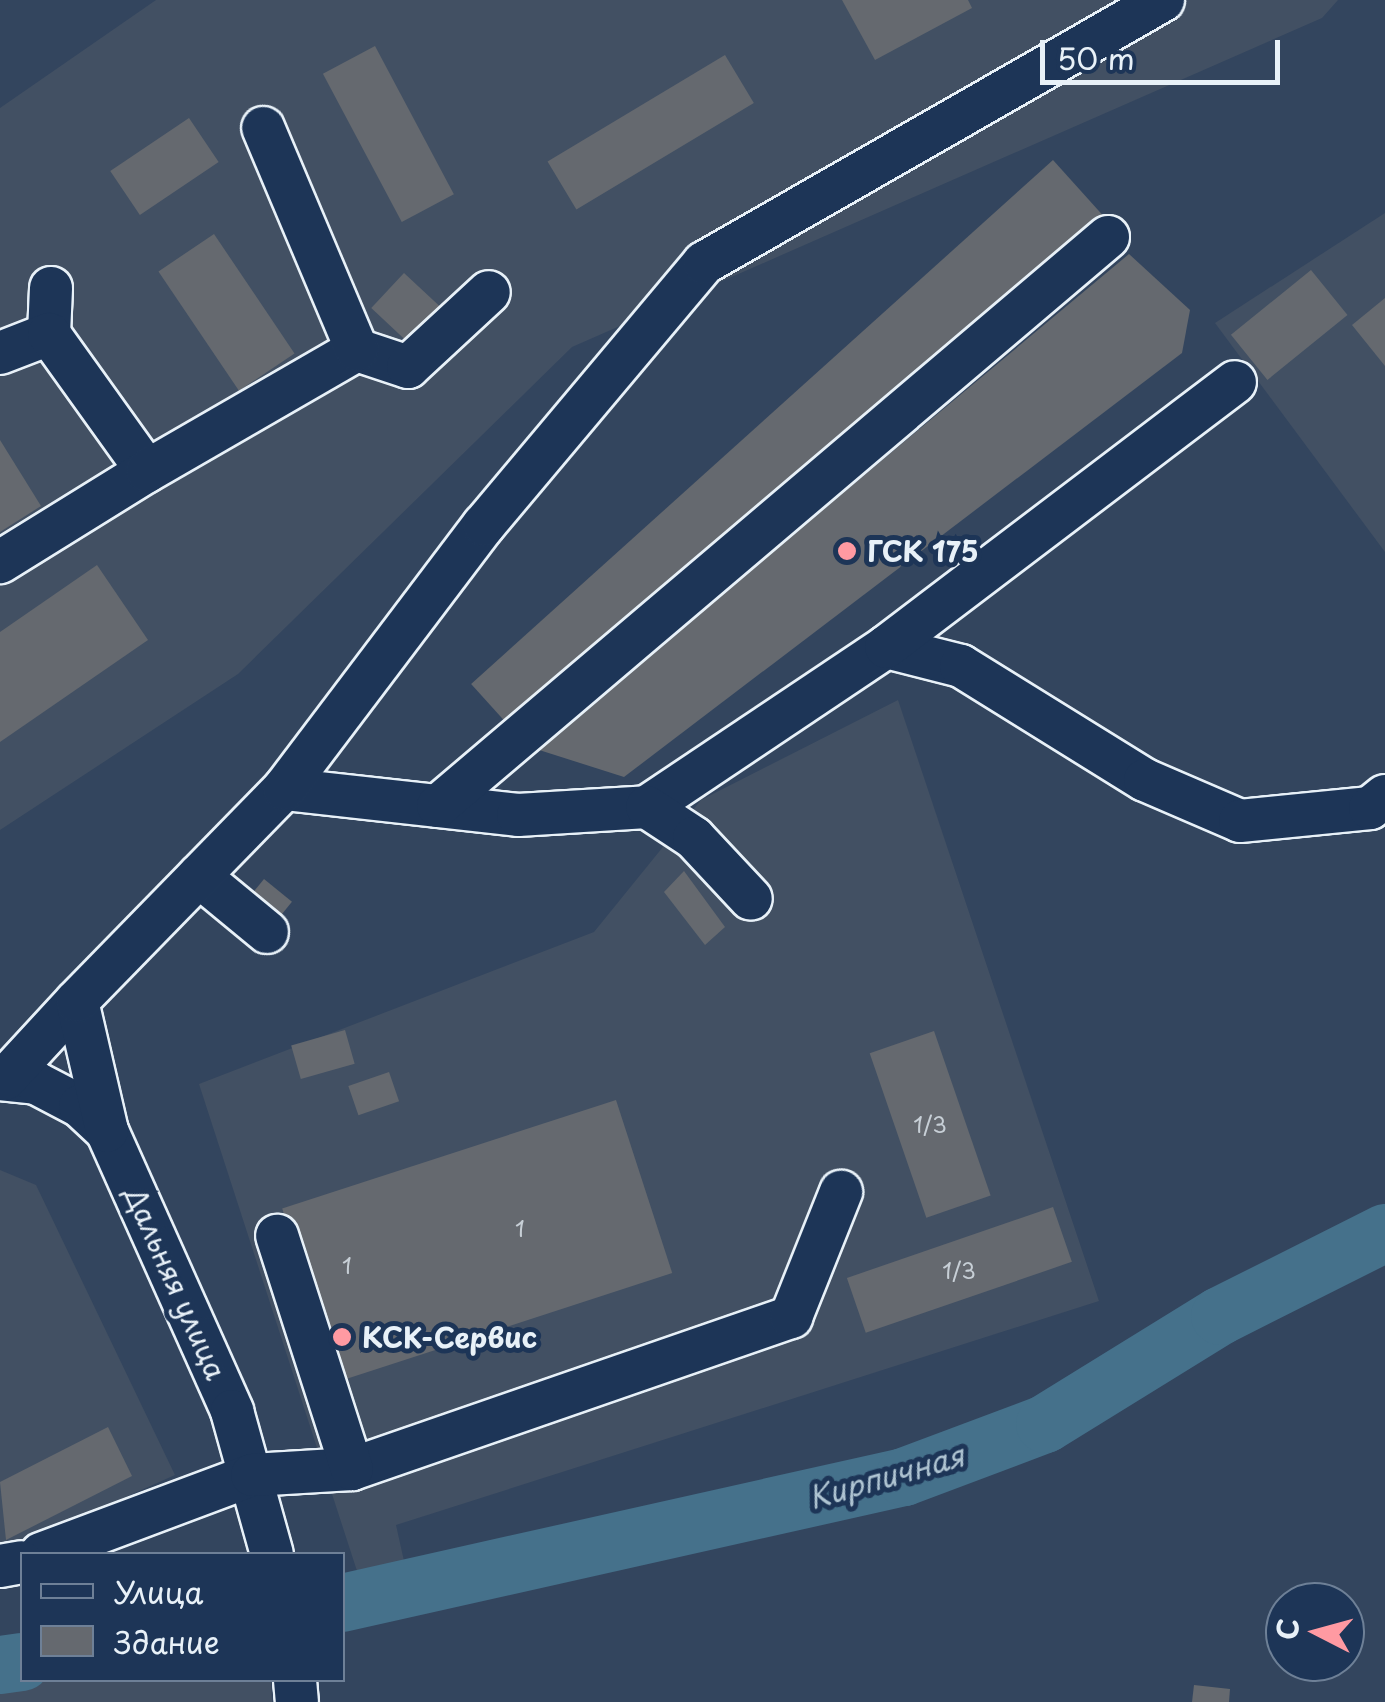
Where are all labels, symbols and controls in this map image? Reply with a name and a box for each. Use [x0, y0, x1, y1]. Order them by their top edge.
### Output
scale bar [1045, 20, 1285, 82]
text: 50 m [1057, 35, 1135, 80]
place label: ГСК 175 [867, 534, 979, 568]
marker: ГСК 175 [836, 540, 858, 562]
house number: 1/3 [913, 1111, 947, 1137]
street label: Дальняя улица [118, 1181, 234, 1385]
house number: 1 [515, 1215, 525, 1241]
house number: 1 [342, 1252, 352, 1278]
house number: 1/3 [942, 1257, 976, 1283]
place label: КСК-Сервис [362, 1320, 537, 1354]
marker: КСК-Сервис [331, 1326, 353, 1348]
water label: Кирпичная [804, 1437, 968, 1515]
legend [20, 1552, 345, 1682]
text: Улица [114, 1569, 203, 1614]
north arrow [1265, 1582, 1365, 1682]
text: С [1264, 1616, 1309, 1642]
text: Здание [114, 1619, 220, 1664]

